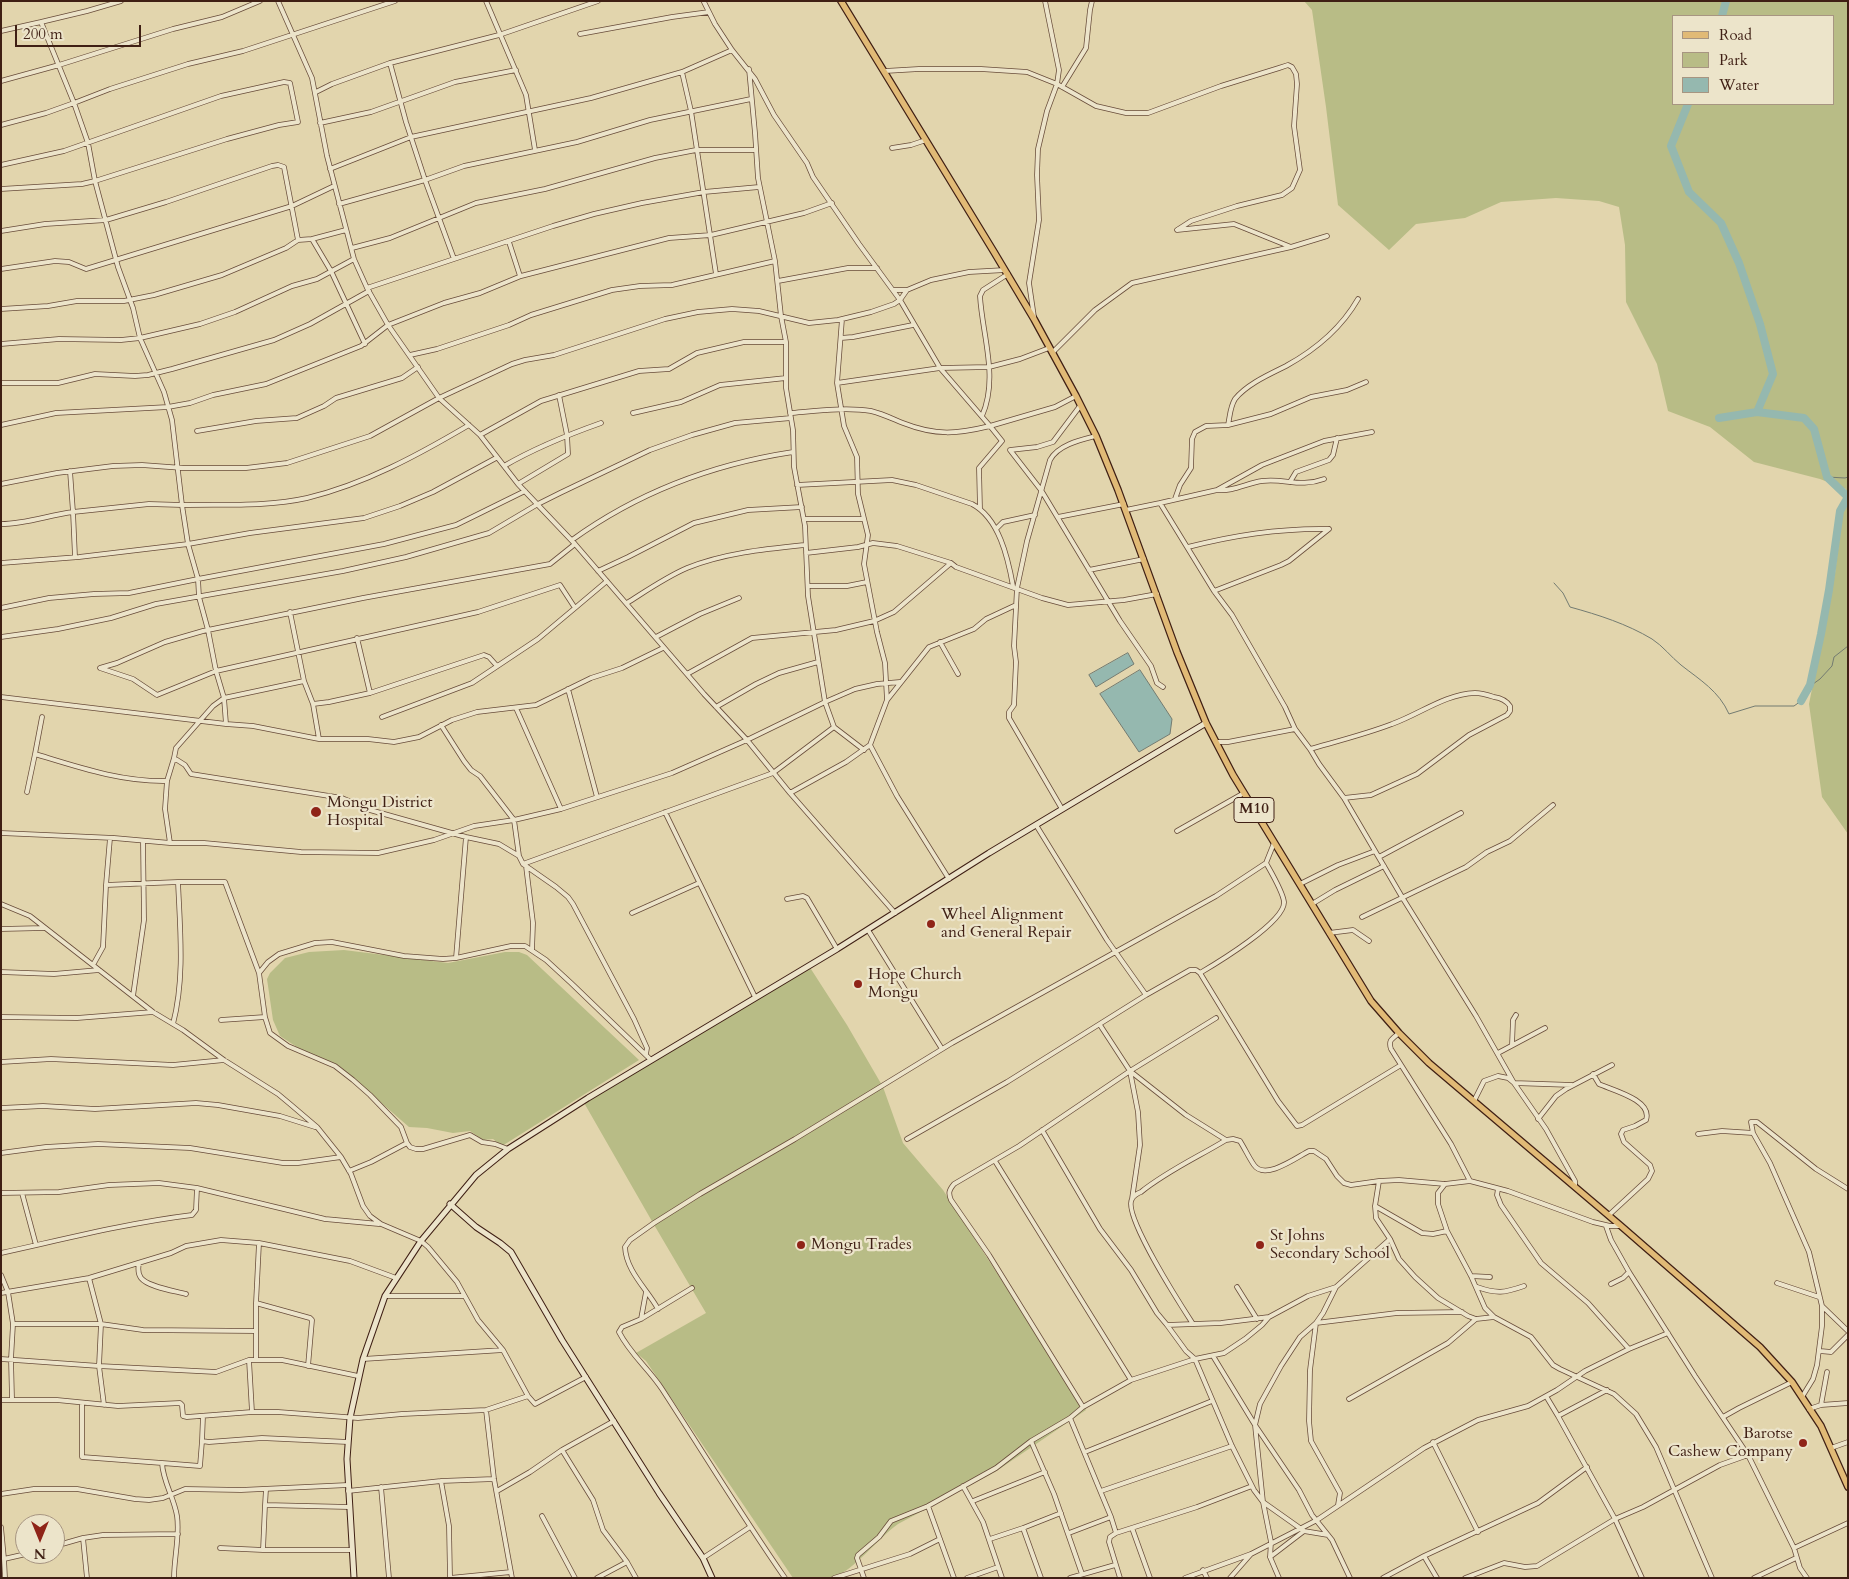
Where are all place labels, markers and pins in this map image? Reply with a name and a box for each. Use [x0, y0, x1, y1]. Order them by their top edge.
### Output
place label: Mongu District Hospital [327, 793, 432, 831]
marker: Mongu District Hospital [309, 805, 323, 819]
place label: Wheel Alignment and General Repair [941, 905, 1071, 943]
marker: Wheel Alignment and General Repair [925, 918, 937, 930]
place label: Hope Church Mongu [868, 965, 962, 1003]
marker: Hope Church Mongu [852, 978, 864, 990]
place label: St Johns Secondary School [1270, 1226, 1390, 1264]
place label: Mongu Trades [811, 1235, 911, 1255]
marker: Mongu Trades [795, 1239, 807, 1251]
marker: St Johns Secondary School [1254, 1239, 1266, 1251]
place label: Barotse Cashew Company [1668, 1424, 1793, 1462]
marker: Barotse Cashew Company [1797, 1437, 1809, 1449]

